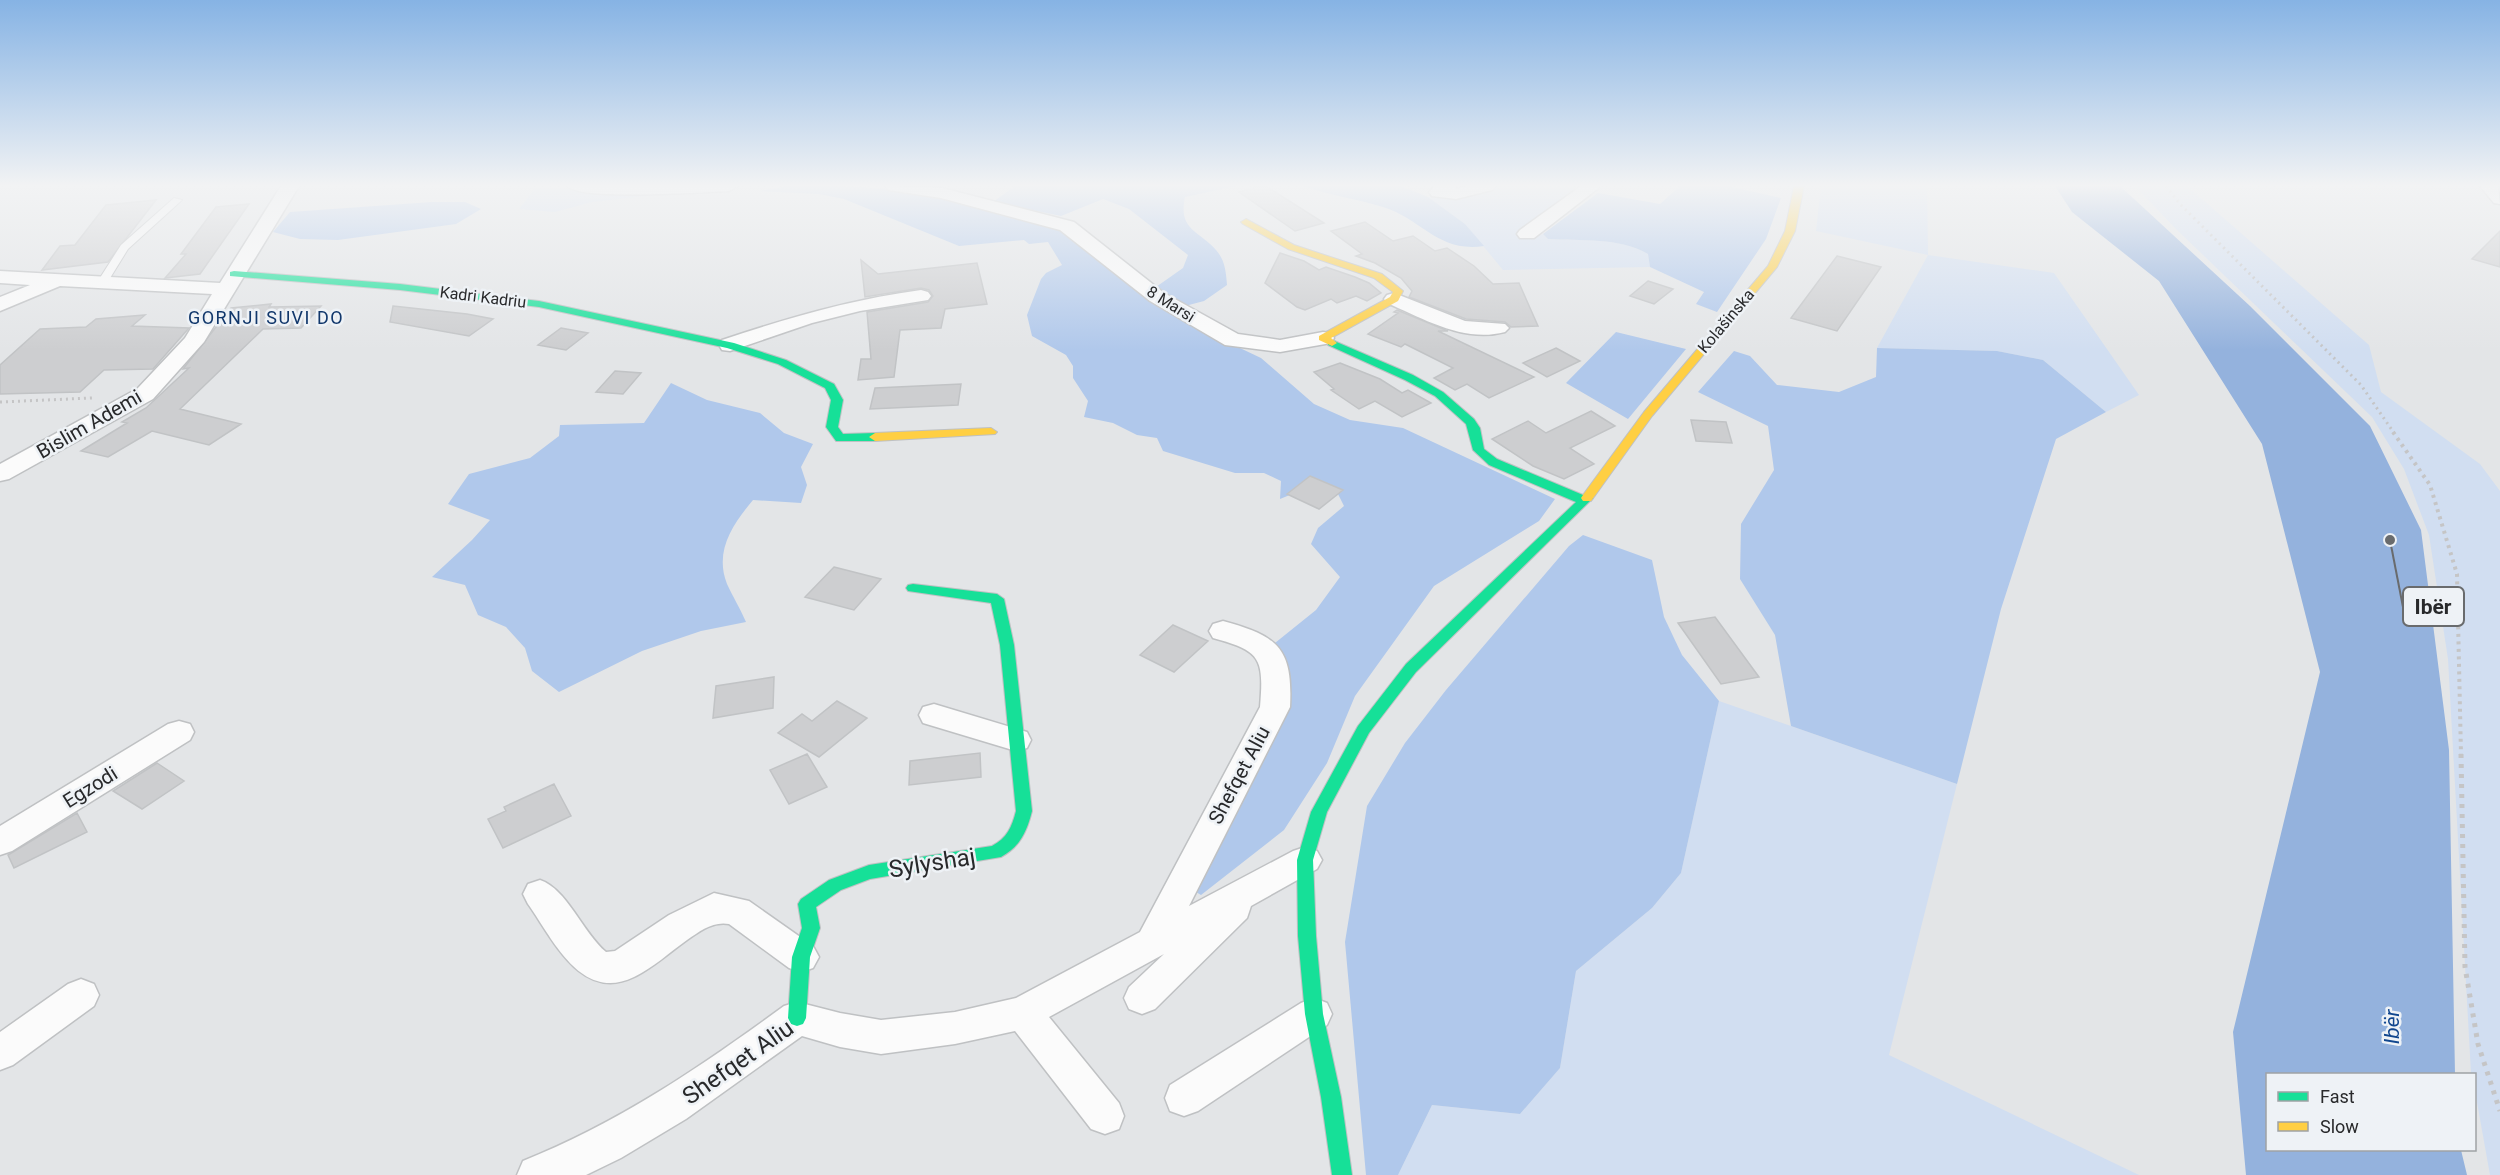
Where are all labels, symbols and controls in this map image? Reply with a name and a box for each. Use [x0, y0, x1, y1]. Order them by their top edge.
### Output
street label: Kadri Kadriu [439, 282, 527, 312]
street label: 8 Marsi [1143, 282, 1199, 326]
street label: Kolašinska [1694, 285, 1758, 357]
district label: GORNJI SUVI DO [188, 307, 344, 328]
street label: Bislim Ademi [32, 384, 146, 464]
callout: Ibër [2403, 587, 2464, 626]
text: Ibër [2415, 595, 2452, 619]
street label: Shefqet Aliu [1203, 722, 1275, 828]
street label: Egzodi [58, 761, 122, 813]
street label: Sylyshaj [887, 842, 977, 884]
water label: Ibër [2380, 1009, 2404, 1044]
street label: Shefqet Aliu [677, 1014, 799, 1110]
legend [2266, 1073, 2476, 1151]
text: Fast [2320, 1086, 2355, 1107]
text: Slow [2320, 1116, 2359, 1137]

